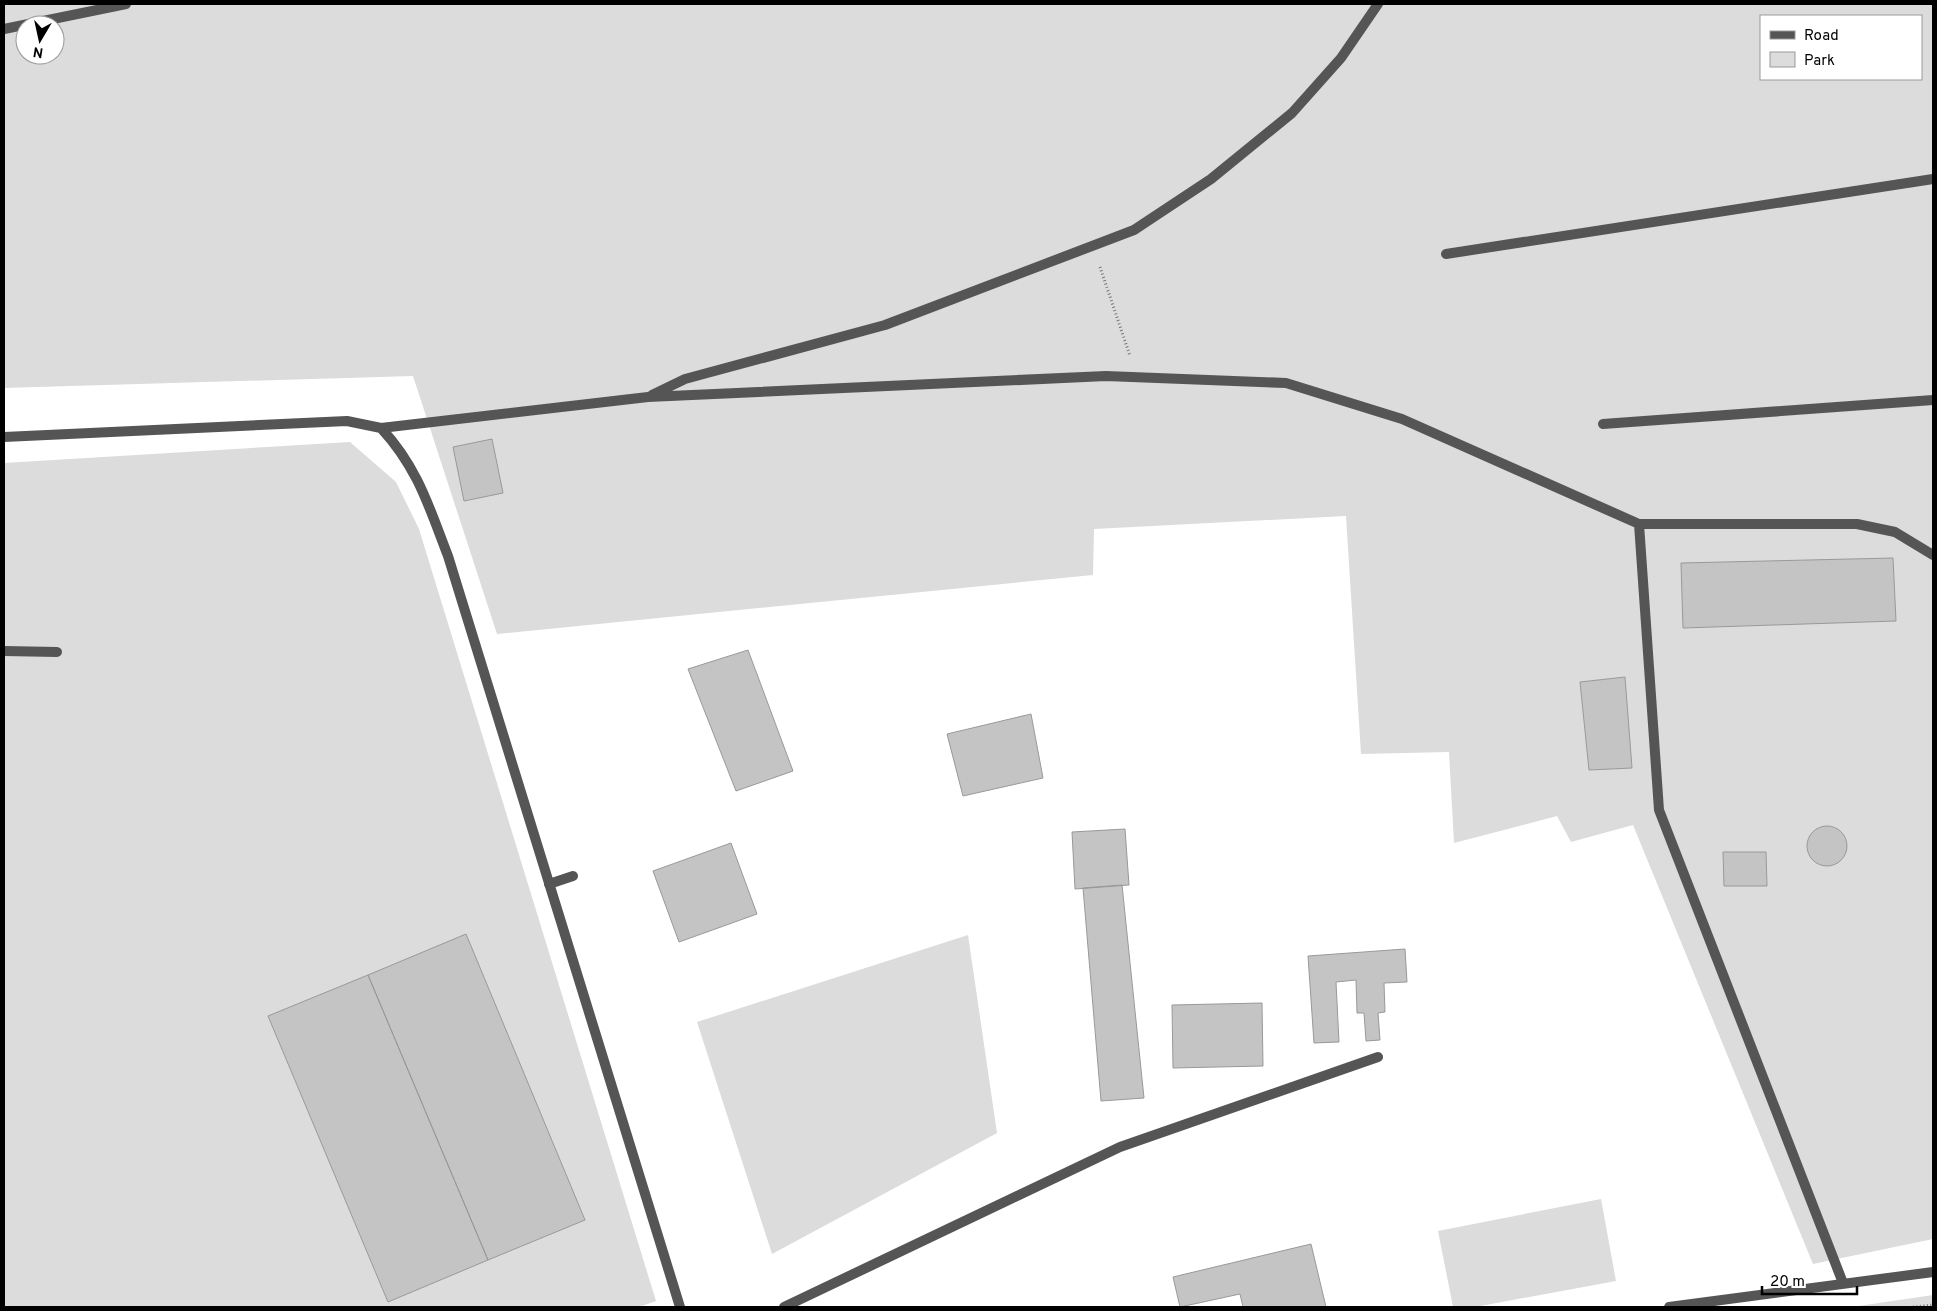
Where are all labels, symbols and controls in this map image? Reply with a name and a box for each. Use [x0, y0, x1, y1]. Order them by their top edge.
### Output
north arrow [15, 15, 65, 65]
legend [1760, 15, 1922, 80]
text: Road [1804, 27, 1839, 46]
text: N [32, 42, 45, 61]
text: Park [1804, 52, 1835, 71]
scale bar [1762, 1264, 1857, 1296]
text: 20 m [1770, 1273, 1805, 1292]

